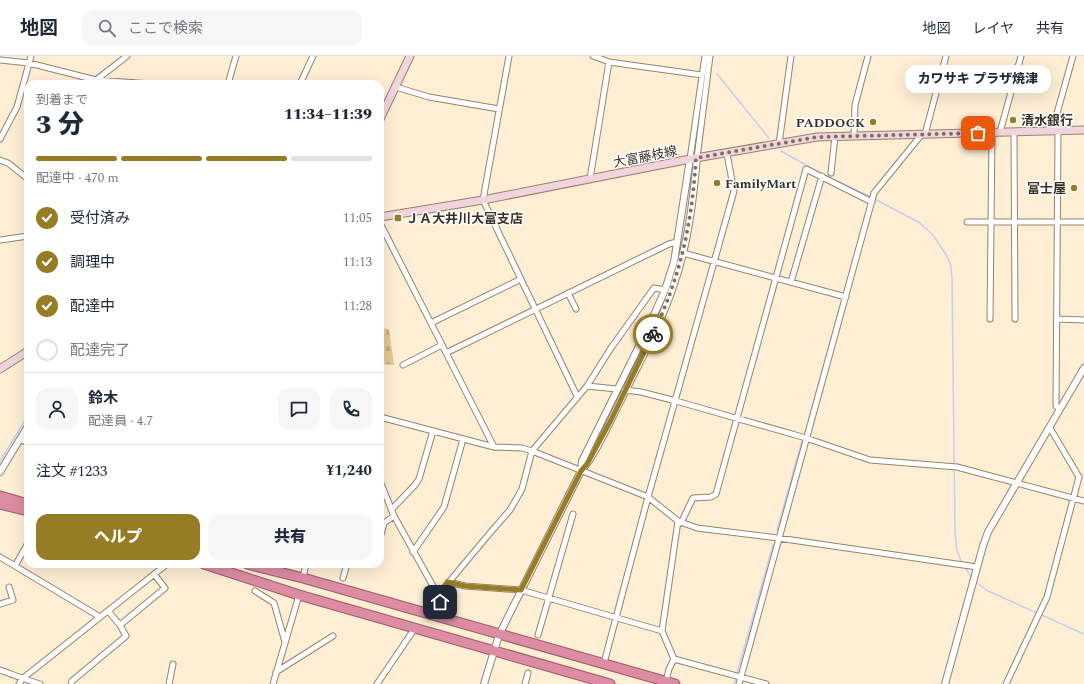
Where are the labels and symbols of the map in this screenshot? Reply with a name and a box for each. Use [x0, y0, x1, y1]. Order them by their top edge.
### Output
callout: カワサキ プラザ焼津 [905, 65, 1051, 93]
place label: 清水銀行 [1021, 111, 1073, 131]
place label: PADDOCK [796, 113, 865, 133]
marker: 清水銀行 [1008, 115, 1018, 125]
pin [961, 116, 995, 150]
marker: PADDOCK [868, 117, 878, 127]
street label: 大富藤枝線 [611, 141, 679, 173]
place label: FamilyMart [725, 174, 796, 194]
marker: FamilyMart [712, 178, 722, 188]
place label: 富士屋 [1027, 179, 1066, 199]
marker: 富士屋 [1069, 183, 1079, 193]
place label: ＪＡ大井川大富支店 [406, 209, 523, 229]
marker: ＪＡ大井川大富支店 [393, 213, 403, 223]
courier [633, 314, 673, 354]
pin [423, 585, 457, 619]

